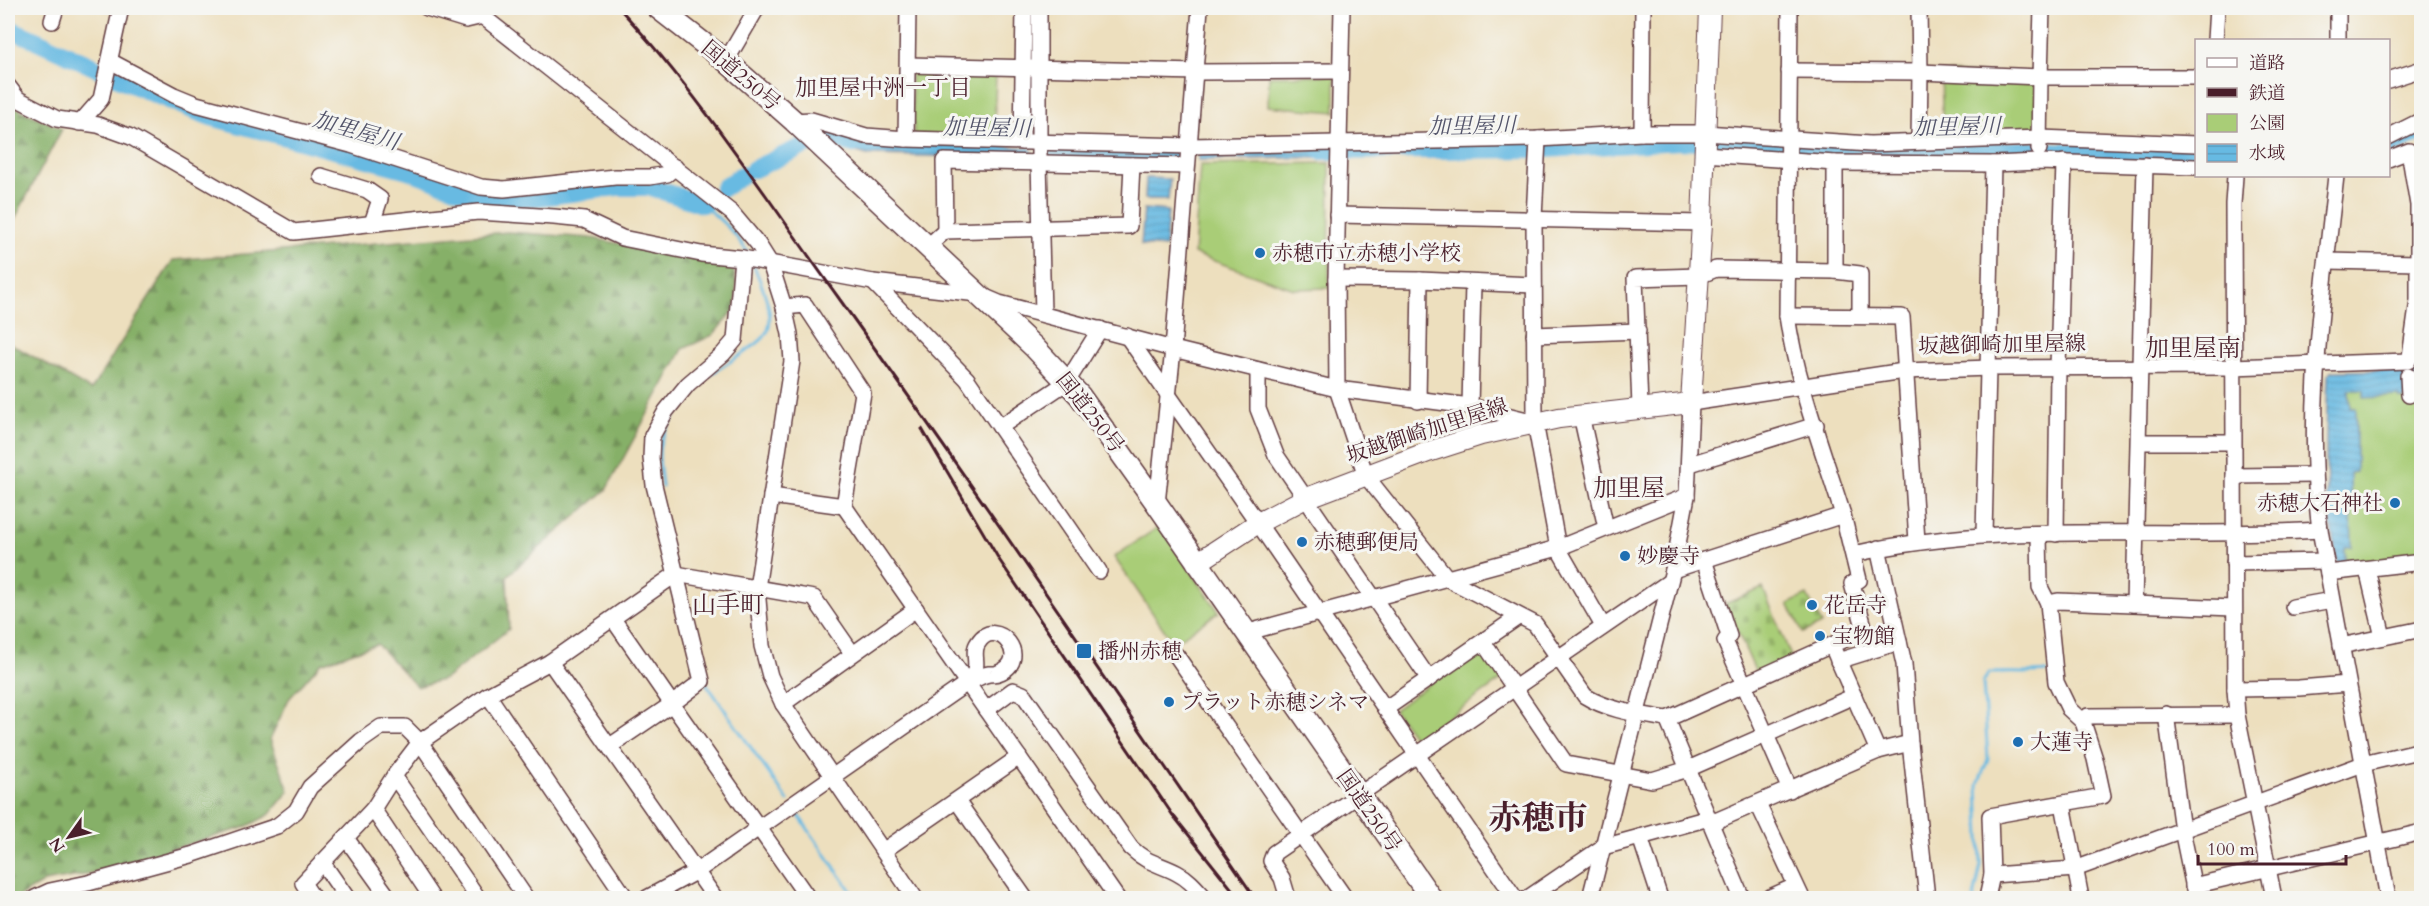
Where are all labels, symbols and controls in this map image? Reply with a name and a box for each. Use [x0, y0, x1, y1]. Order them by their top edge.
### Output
street label: 国道250号 [695, 34, 787, 118]
legend [2195, 39, 2390, 177]
text: 道路 [2249, 51, 2285, 76]
district label: 加里屋中洲一丁目 [795, 73, 971, 103]
text: 鉄道 [2249, 81, 2285, 106]
water label: 加里屋川 [310, 104, 404, 158]
water label: 加里屋川 [1428, 110, 1518, 142]
water label: 加里屋川 [1913, 111, 2003, 143]
text: 公園 [2249, 111, 2285, 136]
water label: 加里屋川 [943, 112, 1033, 144]
text: 水域 [2249, 141, 2285, 166]
place label: 赤穂市立赤穂小学校 [1272, 239, 1461, 268]
marker: 赤穂市立赤穂小学校 [1253, 246, 1267, 260]
street label: 坂越御崎加里屋線 [1918, 329, 2086, 361]
district label: 加里屋南 [2145, 332, 2241, 365]
street label: 国道250号 [1049, 367, 1131, 459]
street label: 坂越御崎加里屋線 [1343, 391, 1511, 471]
district label: 加里屋 [1593, 472, 1665, 505]
place label: 赤穂大石神社 [2257, 489, 2383, 518]
marker: 赤穂大石神社 [2388, 496, 2402, 510]
place label: 赤穂郵便局 [1314, 528, 1419, 557]
marker: 赤穂郵便局 [1295, 535, 1309, 549]
place label: 妙慶寺 [1637, 542, 1700, 571]
marker: 妙慶寺 [1618, 549, 1632, 563]
district label: 山手町 [692, 589, 764, 622]
place label: 花岳寺 [1824, 591, 1887, 620]
marker: 花岳寺 [1805, 598, 1819, 612]
place label: 宝物館 [1832, 622, 1895, 651]
marker: 宝物館 [1813, 629, 1827, 643]
place label: 播州赤穂 [1098, 637, 1182, 666]
marker: 播州赤穂 [1075, 642, 1093, 660]
place label: プラット赤穂シネマ [1181, 688, 1369, 717]
marker: プラット赤穂シネマ [1162, 695, 1176, 709]
place label: 大蓮寺 [2030, 728, 2093, 757]
marker: 大蓮寺 [2011, 735, 2025, 749]
street label: 国道250号 [1330, 764, 1408, 858]
district label: 赤穂市 [1489, 796, 1588, 841]
north arrow [39, 807, 99, 867]
scale bar [2198, 828, 2346, 866]
text: N [44, 833, 70, 857]
text: 100 m [2207, 837, 2255, 862]

